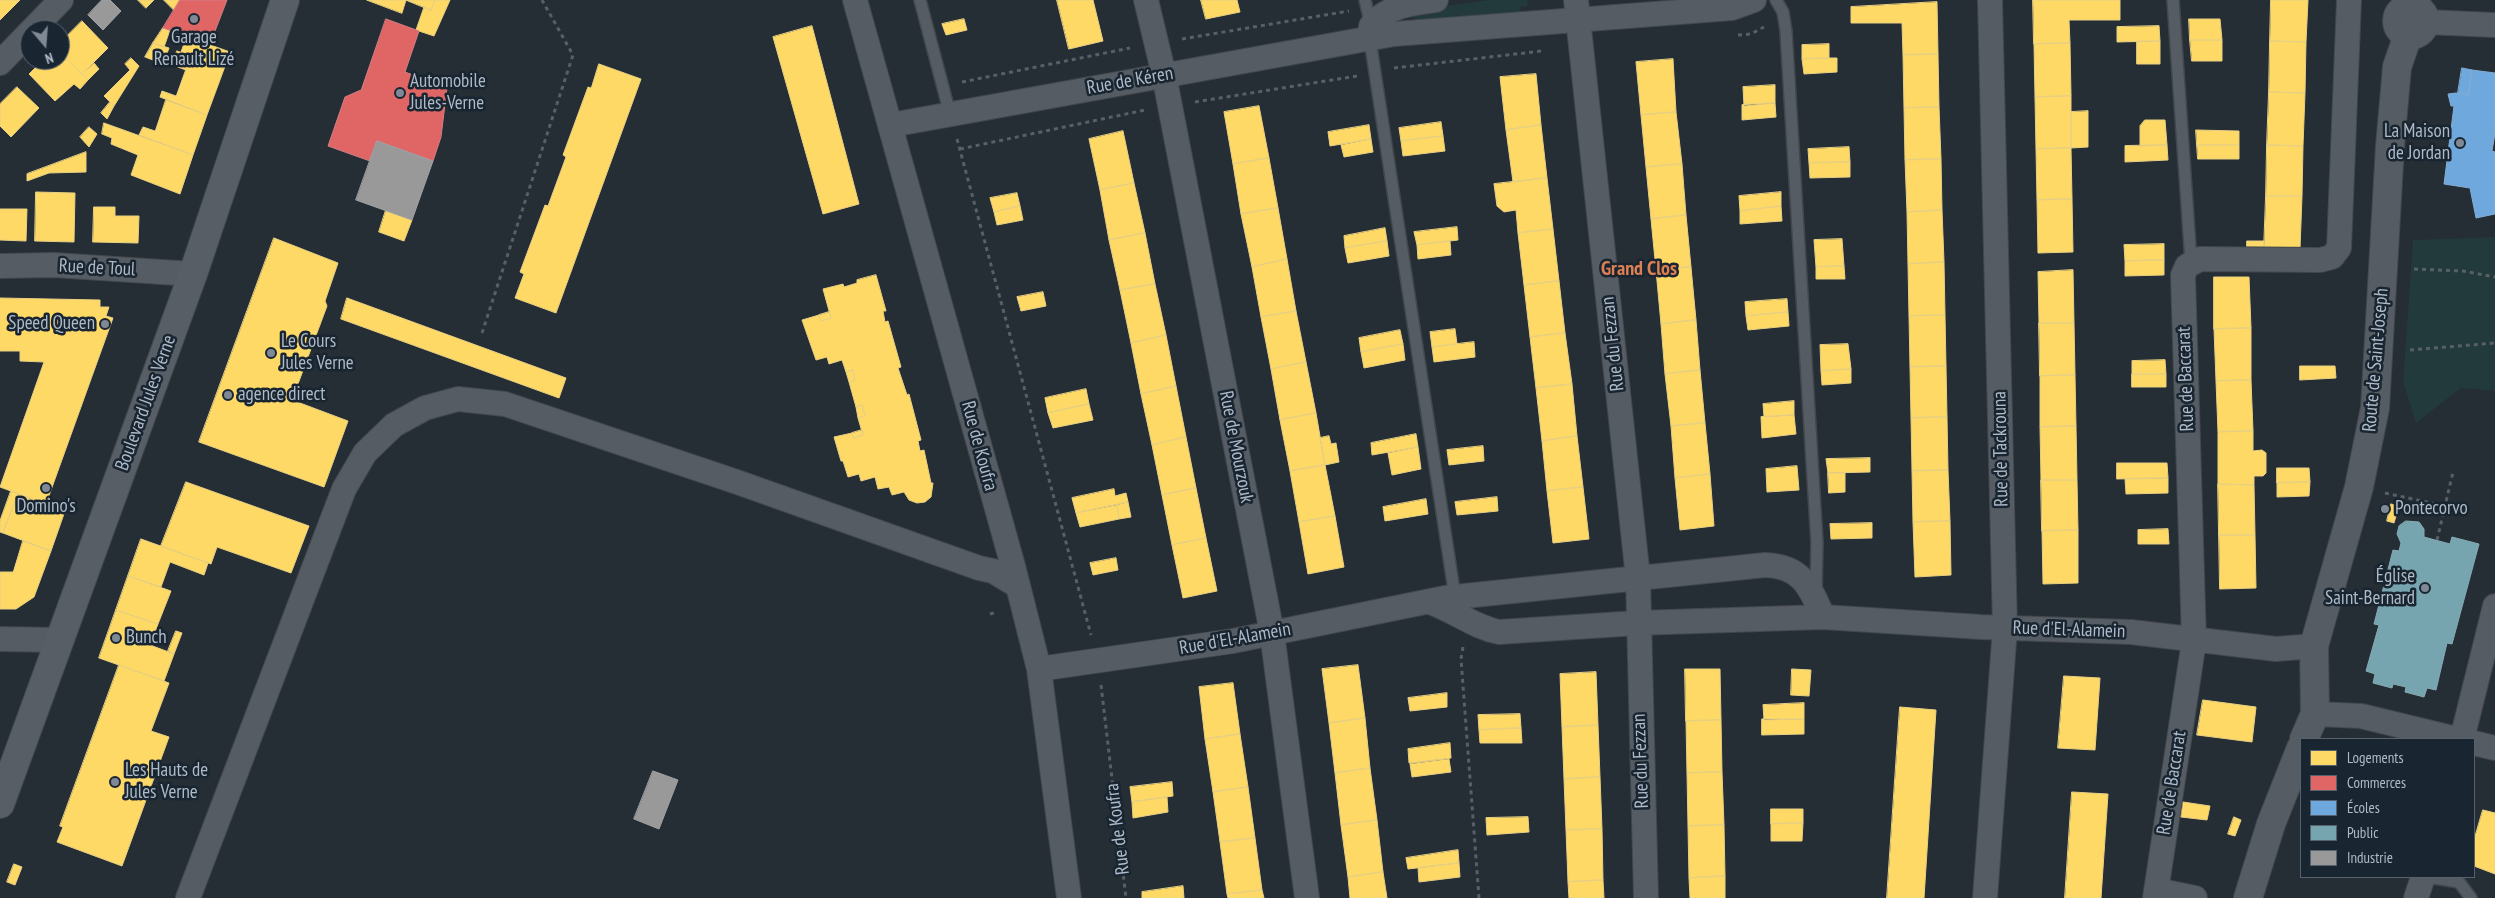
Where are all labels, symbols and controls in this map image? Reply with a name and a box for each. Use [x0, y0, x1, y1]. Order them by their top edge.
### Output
marker: Garage Renault Lizé [188, 13, 200, 25]
north arrow [20, 20, 70, 70]
place label: Garage Renault Lizé [154, 27, 234, 71]
text: N [43, 49, 56, 68]
street label: Rue de Kéren [1085, 62, 1175, 100]
place label: Automobile Jules-Verne [410, 71, 486, 115]
marker: Automobile Jules-Verne [394, 87, 406, 99]
place label: La Maison de Jordan [2384, 121, 2450, 165]
marker: La Maison de Jordan [2454, 137, 2466, 149]
street label: Rue de Toul [58, 255, 136, 281]
district label: Grand Clos [1601, 257, 1677, 281]
street label: Route de Saint-Joseph [2358, 287, 2394, 433]
street label: Rue du Fezzan [1597, 296, 1629, 392]
place label: Speed Queen [8, 313, 95, 335]
marker: Speed Queen [99, 318, 111, 330]
street label: Rue de Baccarat [2173, 326, 2199, 432]
place label: Le Cours Jules Verne [281, 331, 354, 375]
street label: Boulevard Jules Verne [111, 332, 181, 474]
marker: Le Cours Jules Verne [265, 347, 277, 359]
place label: agence direct [238, 384, 326, 406]
marker: agence direct [222, 389, 234, 401]
street label: Rue de Mourzouk [1214, 389, 1258, 505]
street label: Rue de Tackrouna [1989, 391, 2013, 507]
street label: Rue de Koufra [956, 399, 1002, 493]
marker: Domino's [40, 482, 52, 494]
place label: Domino's [16, 496, 76, 518]
place label: Pontecorvo [2395, 498, 2468, 520]
marker: Pontecorvo [2379, 503, 2391, 515]
place label: Église Saint-Bernard [2325, 566, 2415, 610]
marker: Église Saint-Bernard [2419, 582, 2431, 594]
street label: Rue d'El-Alamein [2012, 617, 2126, 643]
street label: Rue d'El-Alamein [1178, 618, 1292, 660]
place label: Bunch [126, 627, 167, 649]
marker: Bunch [110, 632, 122, 644]
street label: Rue du Fezzan [1628, 713, 1654, 809]
street label: Rue de Baccarat [2153, 729, 2191, 837]
legend [2300, 738, 2475, 878]
text: Logements [2347, 748, 2403, 767]
place label: Les Hauts de Jules Verne [125, 760, 208, 804]
text: Commerces [2347, 773, 2406, 792]
marker: Les Hauts de Jules Verne [109, 776, 121, 788]
street label: Rue de Koufra [1101, 782, 1135, 876]
text: Écoles [2347, 798, 2380, 817]
text: Public [2347, 823, 2378, 842]
text: Industrie [2347, 848, 2393, 867]

